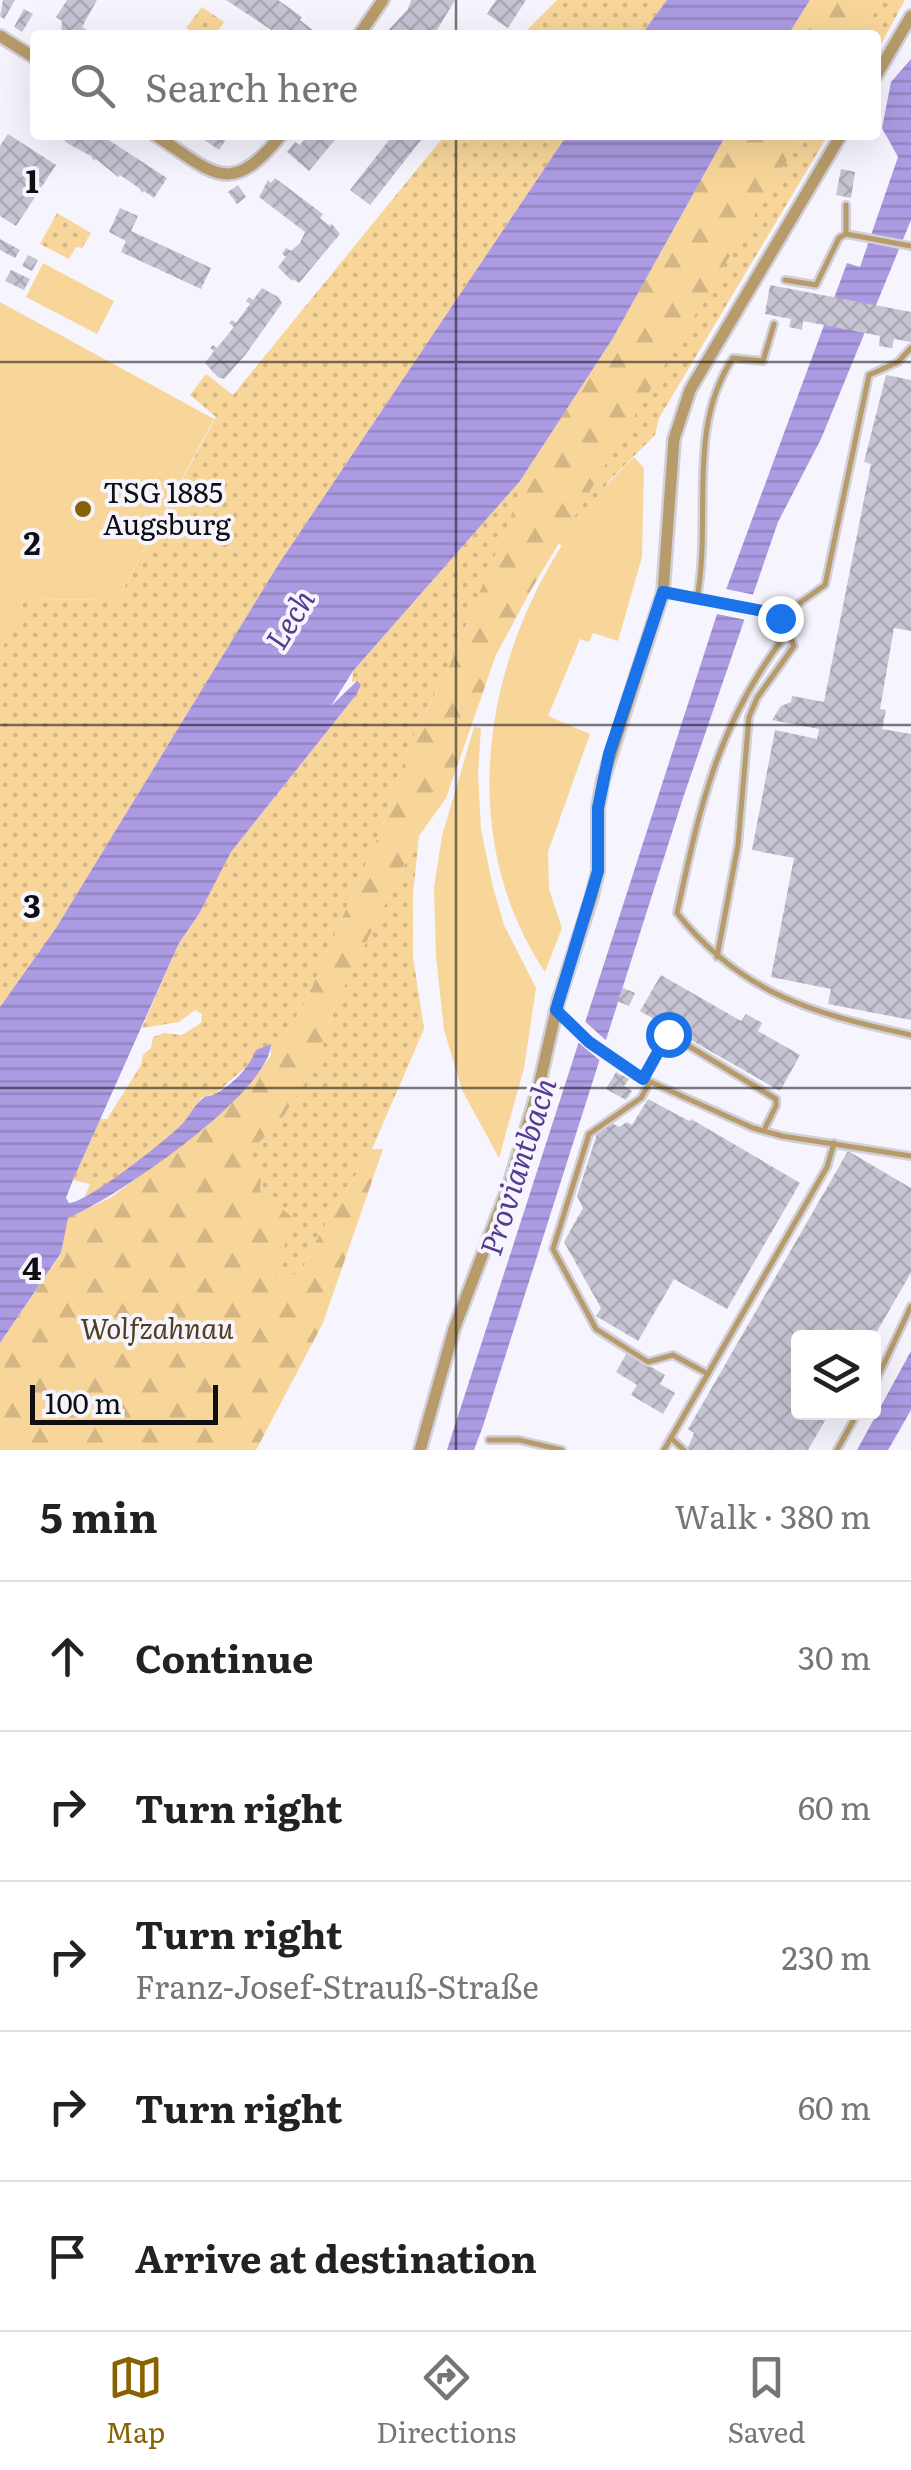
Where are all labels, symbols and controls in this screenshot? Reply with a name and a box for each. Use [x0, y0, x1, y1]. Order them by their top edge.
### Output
search box [30, 30, 881, 140]
text: Search here [145, 57, 358, 114]
icon: search [65, 58, 120, 113]
text: 1 [25, 155, 39, 203]
place label: TSG 1885 Augsburg [103, 470, 231, 544]
marker: TSG 1885 Augsburg [72, 498, 94, 520]
text: 2 [23, 517, 41, 565]
water label: Lech [253, 580, 324, 657]
route end [758, 596, 804, 642]
text: 3 [23, 880, 41, 928]
route start [646, 1012, 692, 1058]
water label: Proviantbach [467, 1071, 566, 1261]
text: 4 [22, 1242, 42, 1290]
park label: Wolfzahnau [80, 1306, 234, 1348]
map controls [791, 1330, 881, 1420]
button: layers [791, 1330, 881, 1420]
scale bar [30, 1380, 218, 1424]
text: 100 m [45, 1381, 122, 1423]
text: 5 min [40, 1484, 158, 1546]
text: Walk · 380 m [675, 1491, 871, 1539]
text: Continue [135, 1628, 313, 1685]
icon: ahead [40, 1629, 95, 1684]
text: 30 m [798, 1632, 871, 1680]
text: Turn right [135, 1778, 342, 1835]
icon: right [40, 1779, 95, 1834]
text: 60 m [798, 1782, 871, 1830]
text: Turn right [135, 1904, 342, 1961]
icon: right [40, 1929, 95, 1984]
text: 230 m [781, 1932, 871, 1980]
text: Franz-Josef-Strauß-Straße [135, 1961, 539, 2009]
text: Turn right [135, 2078, 342, 2135]
icon: right [40, 2079, 95, 2134]
text: 60 m [798, 2082, 871, 2130]
text: Arrive at destination [135, 2228, 537, 2285]
icon: arrive [40, 2229, 95, 2284]
tab: Map [106, 2350, 165, 2452]
tab: Directions [376, 2350, 516, 2452]
tab: Saved [727, 2350, 805, 2452]

